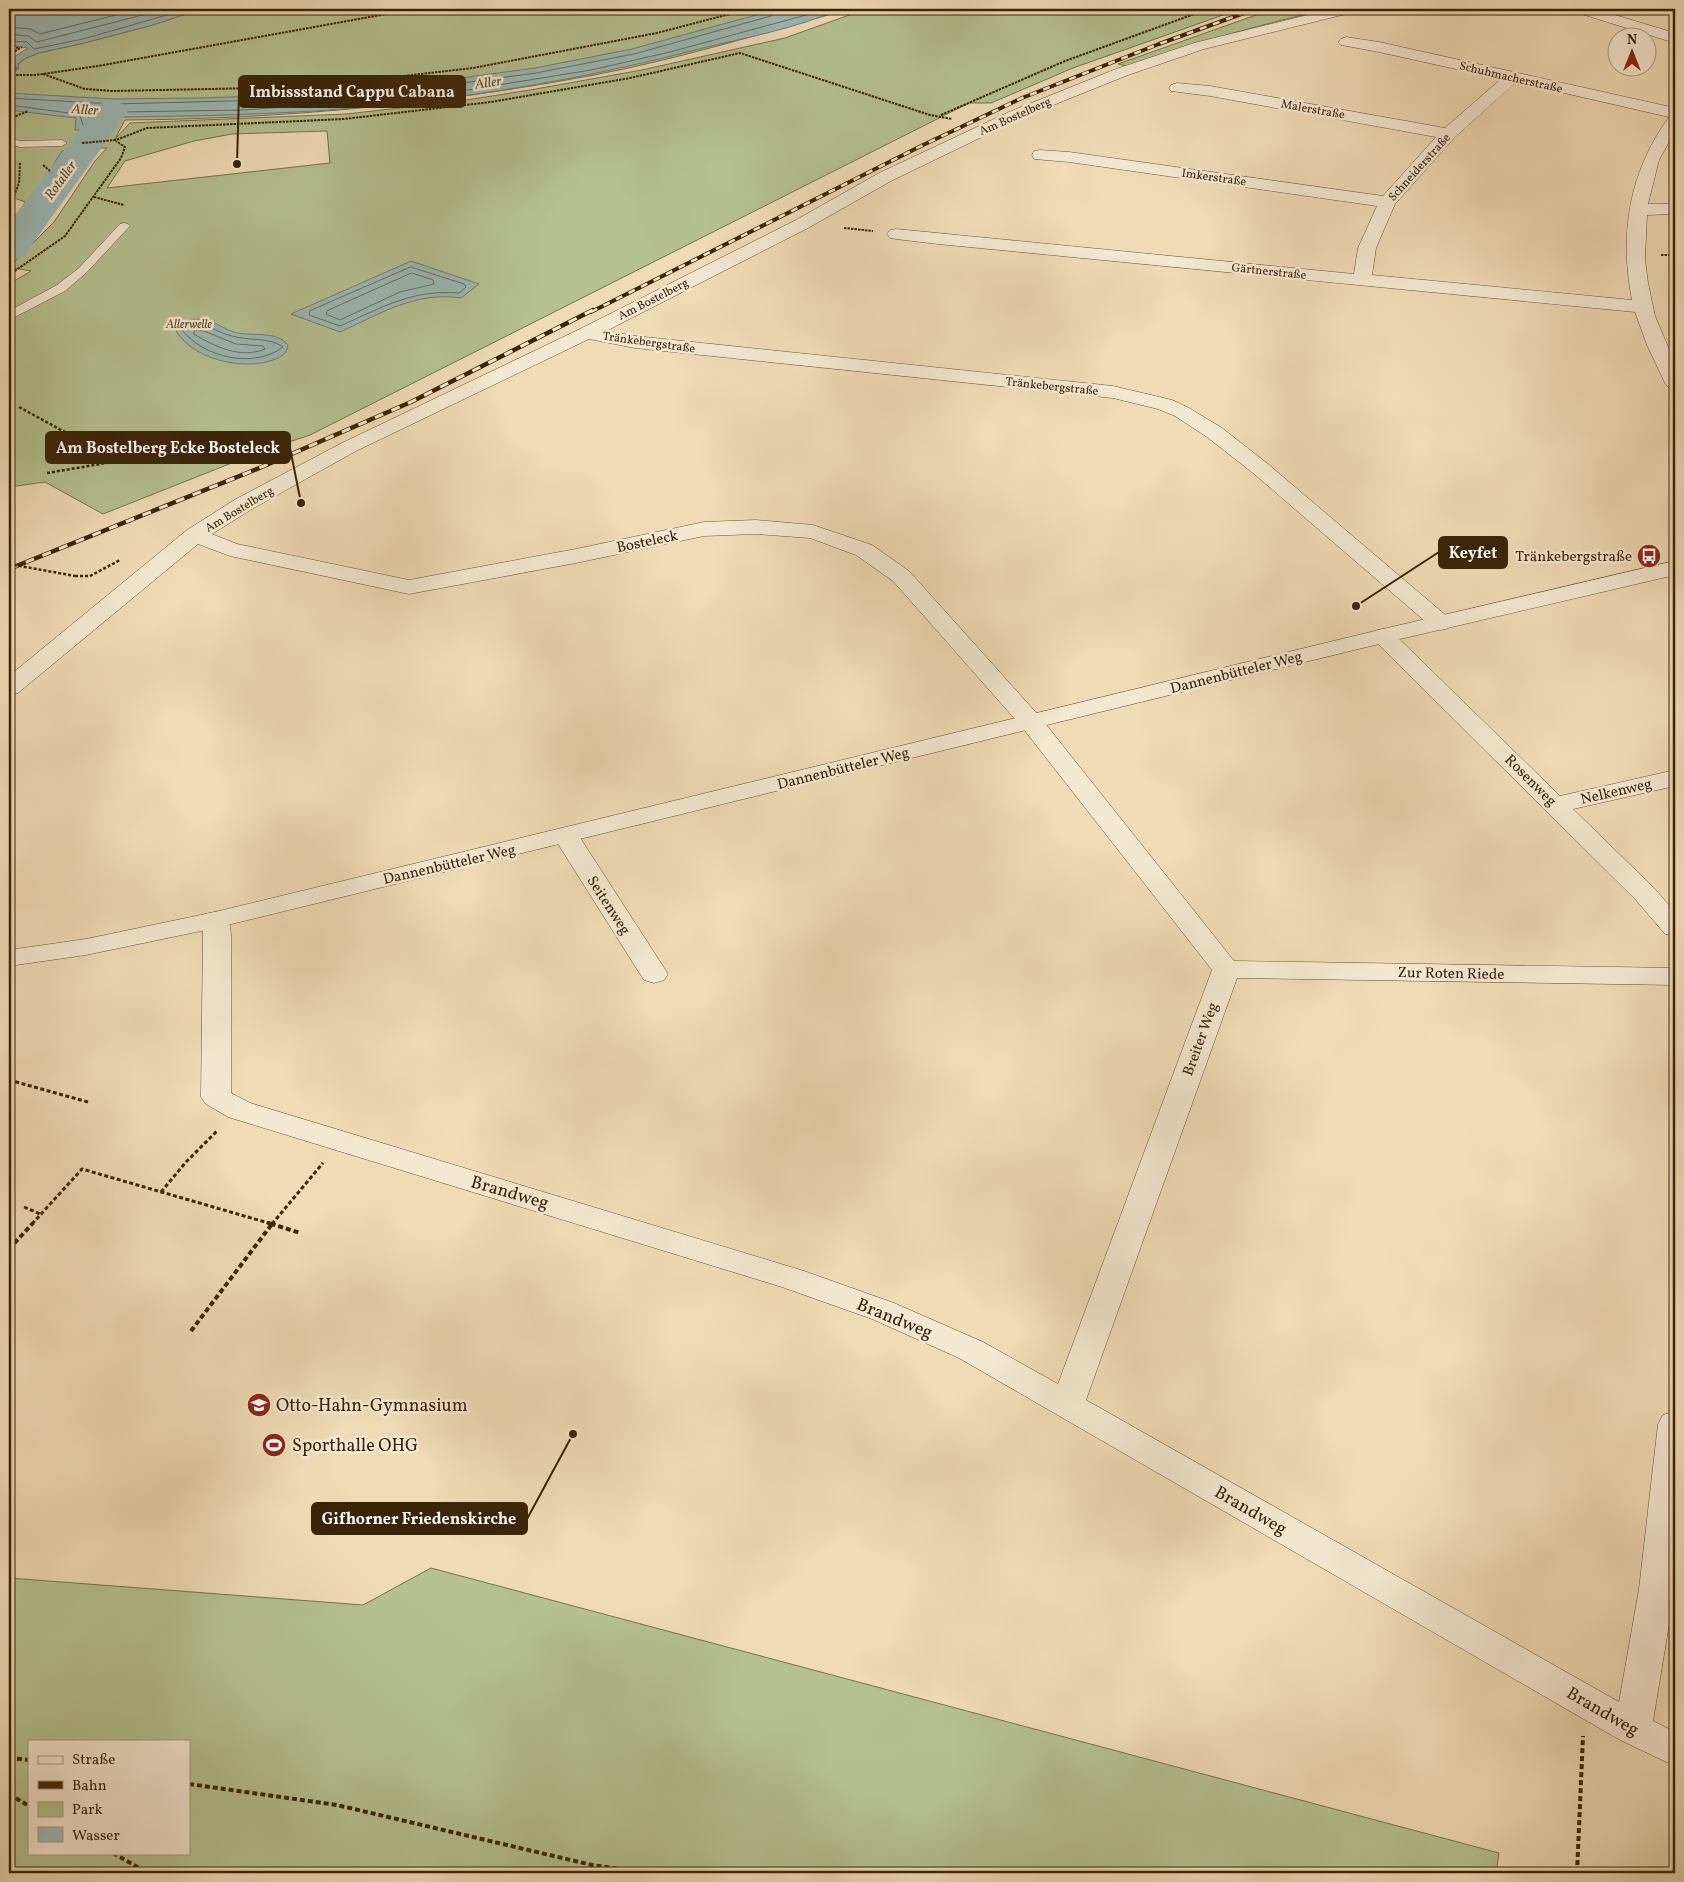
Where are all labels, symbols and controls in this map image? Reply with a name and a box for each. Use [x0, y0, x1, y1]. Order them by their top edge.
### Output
north arrow [1606, 28, 1656, 78]
text: N [1627, 31, 1637, 50]
street label: Schuhmacherstraße [1458, 58, 1564, 98]
water label: Aller [473, 72, 503, 95]
callout: Imbissstand Cappu Cabana [239, 76, 465, 107]
text: Imbissstand Cappu Cabana [249, 82, 455, 104]
street label: Am Bostelberg [977, 94, 1054, 140]
street label: Malerstraße [1280, 96, 1346, 124]
water label: Aller [70, 100, 100, 121]
street label: Schneiderstraße [1385, 130, 1455, 205]
water label: Rotaller [41, 157, 82, 204]
street label: Imkerstraße [1180, 166, 1248, 190]
street label: Gärtnerstraße [1231, 260, 1307, 284]
street label: Am Bostelberg [615, 275, 692, 325]
park label: Allerwelle [165, 317, 213, 333]
street label: Tränkebergstraße [602, 329, 697, 357]
street label: Tränkebergstraße [1005, 374, 1099, 400]
callout: Am Bostelberg Ecke Bosteleck [46, 432, 290, 463]
text: Am Bostelberg Ecke Bosteleck [56, 438, 280, 460]
street label: Am Bostelberg [202, 483, 277, 537]
street label: Bosteleck [615, 526, 680, 559]
callout: Keyfet [1439, 537, 1507, 568]
text: Keyfet [1449, 543, 1497, 565]
bus stop icon: Tränkebergstraße [1636, 543, 1662, 569]
place label: Tränkebergstraße [1515, 547, 1632, 568]
street label: Dannenbütteler Weg [1168, 647, 1305, 700]
street label: Dannenbütteler Weg [775, 743, 912, 796]
street label: Rosenweg [1499, 750, 1561, 812]
street label: Nelkenweg [1579, 774, 1654, 811]
street label: Dannenbütteler Weg [381, 840, 518, 891]
street label: Seitenweg [581, 872, 635, 940]
street label: Zur Roten Riede [1397, 963, 1505, 986]
street label: Breiter Weg [1178, 999, 1225, 1079]
street label: Brandweg [468, 1170, 552, 1216]
street label: Brandweg [853, 1293, 936, 1346]
school or university icon: Otto-Hahn-Gymnasium [246, 1392, 272, 1418]
place label: Otto-Hahn-Gymnasium [276, 1394, 468, 1419]
sports icon: Sporthalle OHG [261, 1432, 287, 1458]
place label: Sporthalle OHG [292, 1434, 418, 1459]
street label: Brandweg [1209, 1480, 1291, 1542]
callout: Gifhorner Friedenskirche [312, 1503, 527, 1534]
text: Gifhorner Friedenskirche [322, 1509, 516, 1531]
street label: Brandweg [1561, 1681, 1643, 1743]
legend [28, 1740, 190, 1854]
text: Straße [72, 1750, 115, 1771]
text: Bahn [72, 1776, 107, 1797]
text: Park [72, 1800, 103, 1821]
text: Wasser [72, 1826, 120, 1847]

